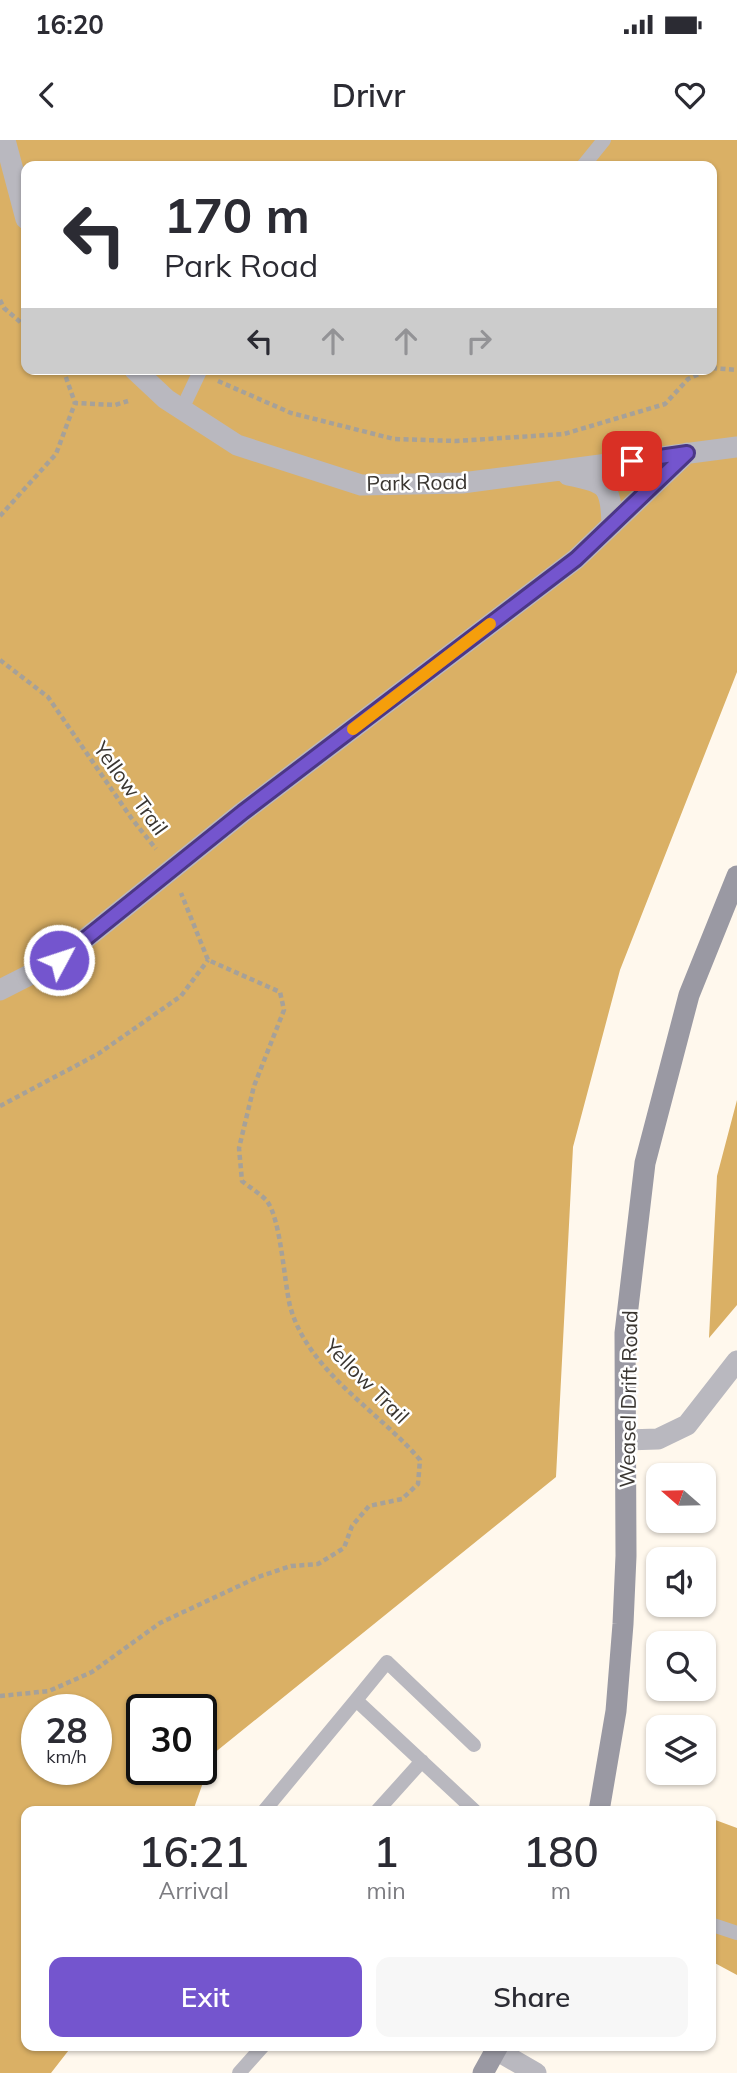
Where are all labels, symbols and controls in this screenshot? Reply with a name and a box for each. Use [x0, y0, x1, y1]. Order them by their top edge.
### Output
text: 16:20 [35, 8, 104, 41]
text: Drivr [332, 75, 405, 115]
icon: back [28, 76, 66, 114]
icon: heart [671, 76, 709, 114]
text: 170 m [164, 184, 310, 245]
icon: left [49, 189, 140, 280]
text: Park Road [164, 245, 318, 285]
icon: left [241, 322, 279, 360]
icon: ahead [314, 322, 352, 360]
icon: ahead [387, 322, 425, 360]
icon: right [460, 322, 498, 360]
pin [602, 431, 662, 491]
icon: arrive [613, 442, 651, 480]
street label: Park Road [366, 468, 468, 496]
street label: Yellow Trail [88, 735, 174, 840]
position arrow [22, 923, 96, 997]
street label: Weasel Drift Road [613, 1310, 643, 1488]
street label: Yellow Trail [318, 1332, 415, 1429]
north arrow [646, 1463, 716, 1533]
map controls [646, 1463, 716, 1785]
button: sound [646, 1547, 716, 1617]
button: search [646, 1631, 716, 1701]
speed limit sign: 30 [126, 1694, 217, 1785]
text: 28 [45, 1708, 88, 1752]
button: layers [646, 1715, 716, 1785]
text: km/h [46, 1745, 87, 1768]
text: 16:21 [138, 1825, 249, 1878]
text: 1 [373, 1825, 399, 1878]
text: 180 [523, 1825, 599, 1878]
text: Arrival [159, 1876, 229, 1905]
text: min [366, 1876, 406, 1905]
text: m [551, 1876, 571, 1905]
button: Exit [49, 1957, 362, 2037]
button: Share [376, 1957, 688, 2037]

